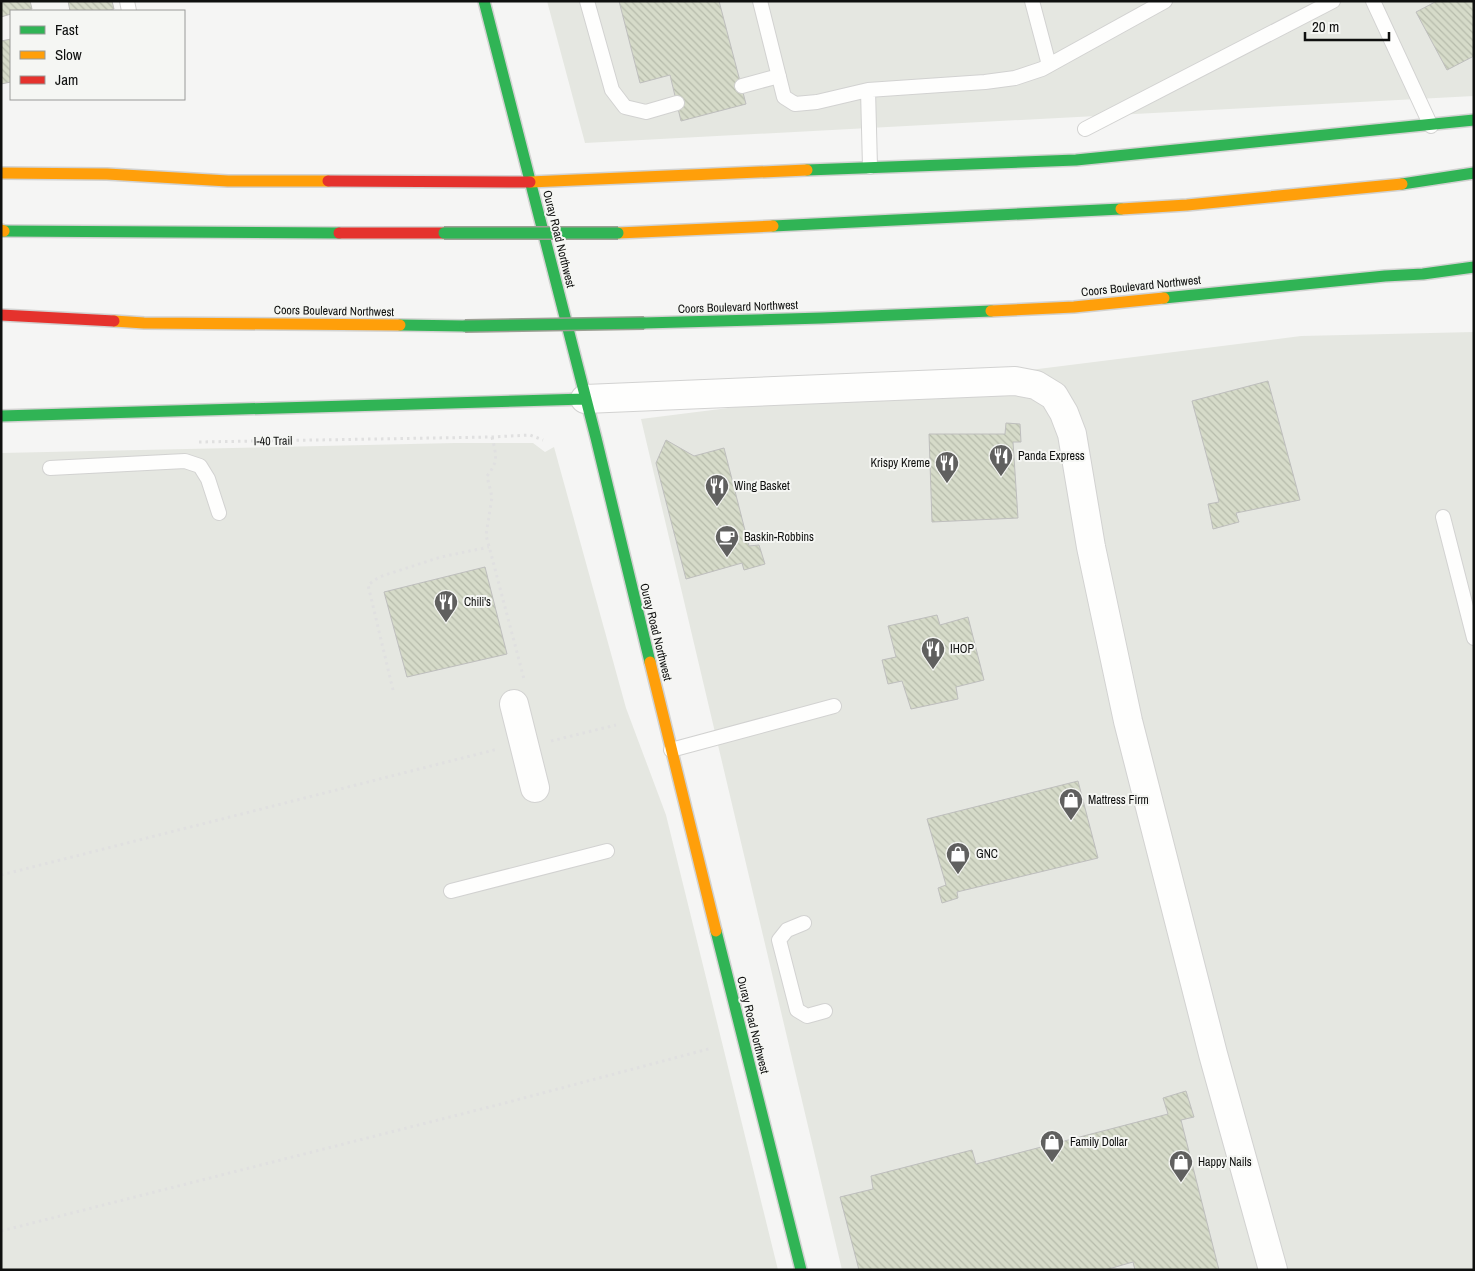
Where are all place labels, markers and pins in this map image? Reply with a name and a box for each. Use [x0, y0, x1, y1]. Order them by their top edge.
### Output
restaurant icon: Panda Express [988, 443, 1014, 477]
place label: Panda Express [1018, 448, 1085, 464]
restaurant icon: Krispy Kreme [934, 450, 960, 484]
place label: Krispy Kreme [870, 455, 930, 471]
restaurant icon: Wing Basket [704, 473, 730, 507]
place label: Wing Basket [734, 478, 790, 494]
cafe icon: Baskin-Robbins [714, 524, 740, 558]
place label: Baskin-Robbins [744, 529, 814, 545]
restaurant icon: Chili's [433, 589, 459, 623]
place label: Chili's [464, 594, 491, 610]
restaurant icon: IHOP [920, 636, 946, 670]
place label: IHOP [950, 641, 974, 657]
shop icon: Mattress Firm [1058, 787, 1084, 821]
place label: Mattress Firm [1088, 792, 1149, 808]
shop icon: GNC [945, 841, 971, 875]
place label: GNC [976, 846, 998, 862]
shop icon: Family Dollar [1039, 1129, 1065, 1163]
place label: Family Dollar [1070, 1134, 1128, 1150]
shop icon: Happy Nails [1168, 1149, 1194, 1183]
place label: Happy Nails [1198, 1154, 1252, 1170]

